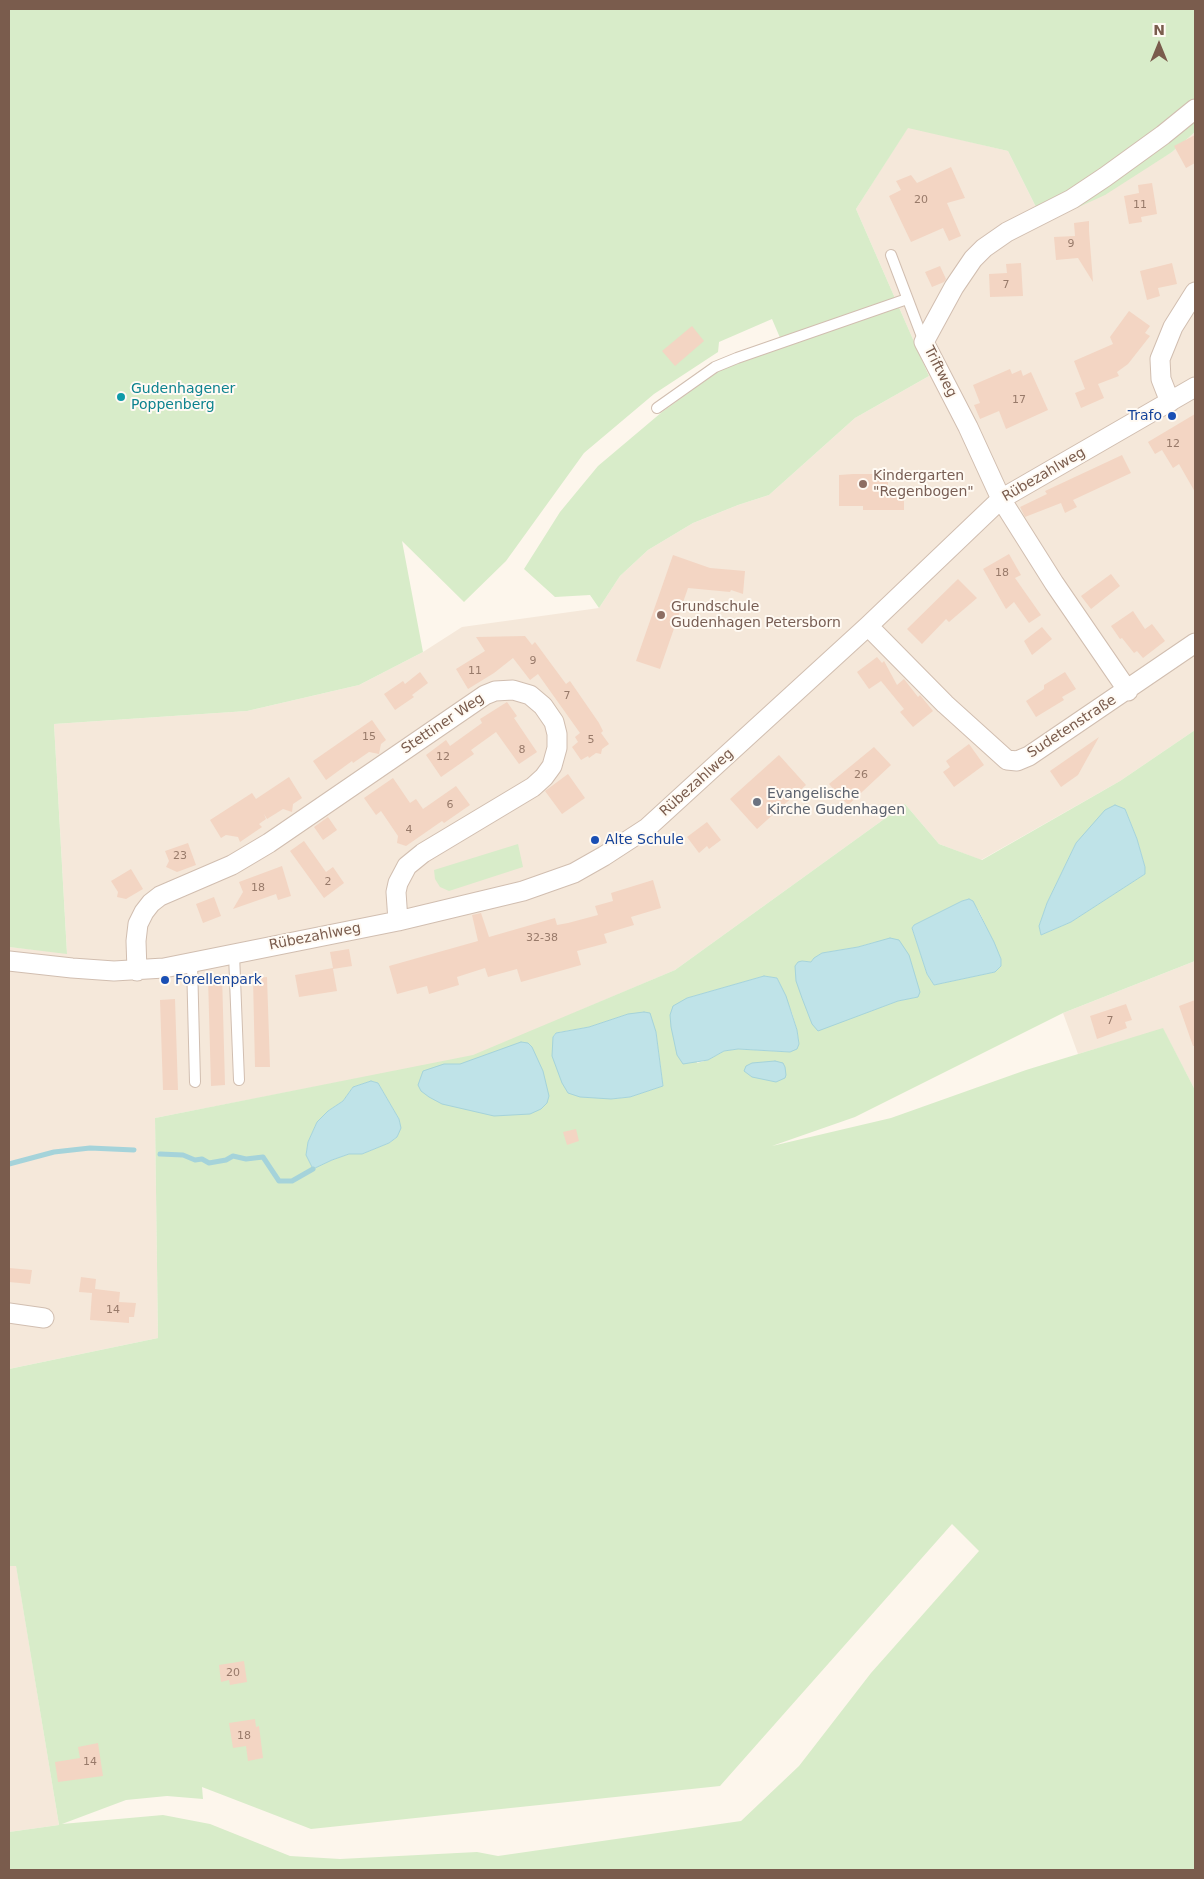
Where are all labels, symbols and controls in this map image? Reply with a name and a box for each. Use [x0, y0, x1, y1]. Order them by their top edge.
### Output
north arrow [1134, 20, 1184, 70]
text: N [1153, 22, 1165, 38]
house number: 20 [914, 193, 928, 207]
house number: 11 [1133, 198, 1147, 212]
house number: 9 [1068, 237, 1074, 251]
house number: 7 [1003, 278, 1009, 292]
street label: Triftweg [920, 344, 960, 400]
place label: Gudenhagener Poppenberg [131, 381, 235, 414]
marker: Gudenhagener Poppenberg [115, 391, 127, 403]
house number: 17 [1012, 393, 1026, 407]
place label: Trafo [1128, 408, 1162, 424]
marker: Trafo [1166, 410, 1178, 422]
house number: 12 [1166, 437, 1180, 451]
street label: Rübezahlweg [999, 444, 1089, 506]
place label: Kindergarten "Regenbogen" [873, 468, 974, 501]
marker: Kindergarten "Regenbogen" [857, 478, 869, 490]
house number: 18 [995, 566, 1009, 580]
place label: Grundschule Gudenhagen Petersborn [671, 599, 841, 632]
marker: Grundschule Gudenhagen Petersborn [655, 609, 667, 621]
house number: 9 [530, 654, 536, 668]
house number: 11 [468, 664, 482, 678]
house number: 7 [564, 689, 570, 703]
street label: Stettiner Weg [398, 690, 488, 758]
street label: Sudetenstraße [1024, 692, 1120, 762]
house number: 15 [362, 730, 376, 744]
house number: 5 [588, 733, 594, 747]
house number: 8 [519, 743, 525, 757]
street label: Rübezahlweg [657, 746, 737, 820]
house number: 12 [436, 750, 450, 764]
house number: 26 [854, 768, 868, 782]
place label: Evangelische Kirche Gudenhagen [767, 786, 905, 819]
marker: Evangelische Kirche Gudenhagen [751, 796, 763, 808]
house number: 6 [447, 798, 453, 812]
house number: 4 [406, 823, 412, 837]
place label: Alte Schule [605, 832, 684, 848]
marker: Alte Schule [589, 834, 601, 846]
house number: 23 [173, 849, 187, 863]
house number: 2 [325, 875, 331, 889]
house number: 18 [251, 881, 265, 895]
street label: Rübezahlweg [268, 920, 362, 954]
house number: 32-38 [526, 931, 558, 945]
place label: Forellenpark [175, 972, 262, 988]
marker: Forellenpark [159, 974, 171, 986]
house number: 7 [1107, 1014, 1113, 1028]
house number: 14 [106, 1303, 120, 1317]
house number: 20 [226, 1666, 240, 1680]
house number: 18 [237, 1729, 251, 1743]
house number: 14 [83, 1755, 97, 1769]

